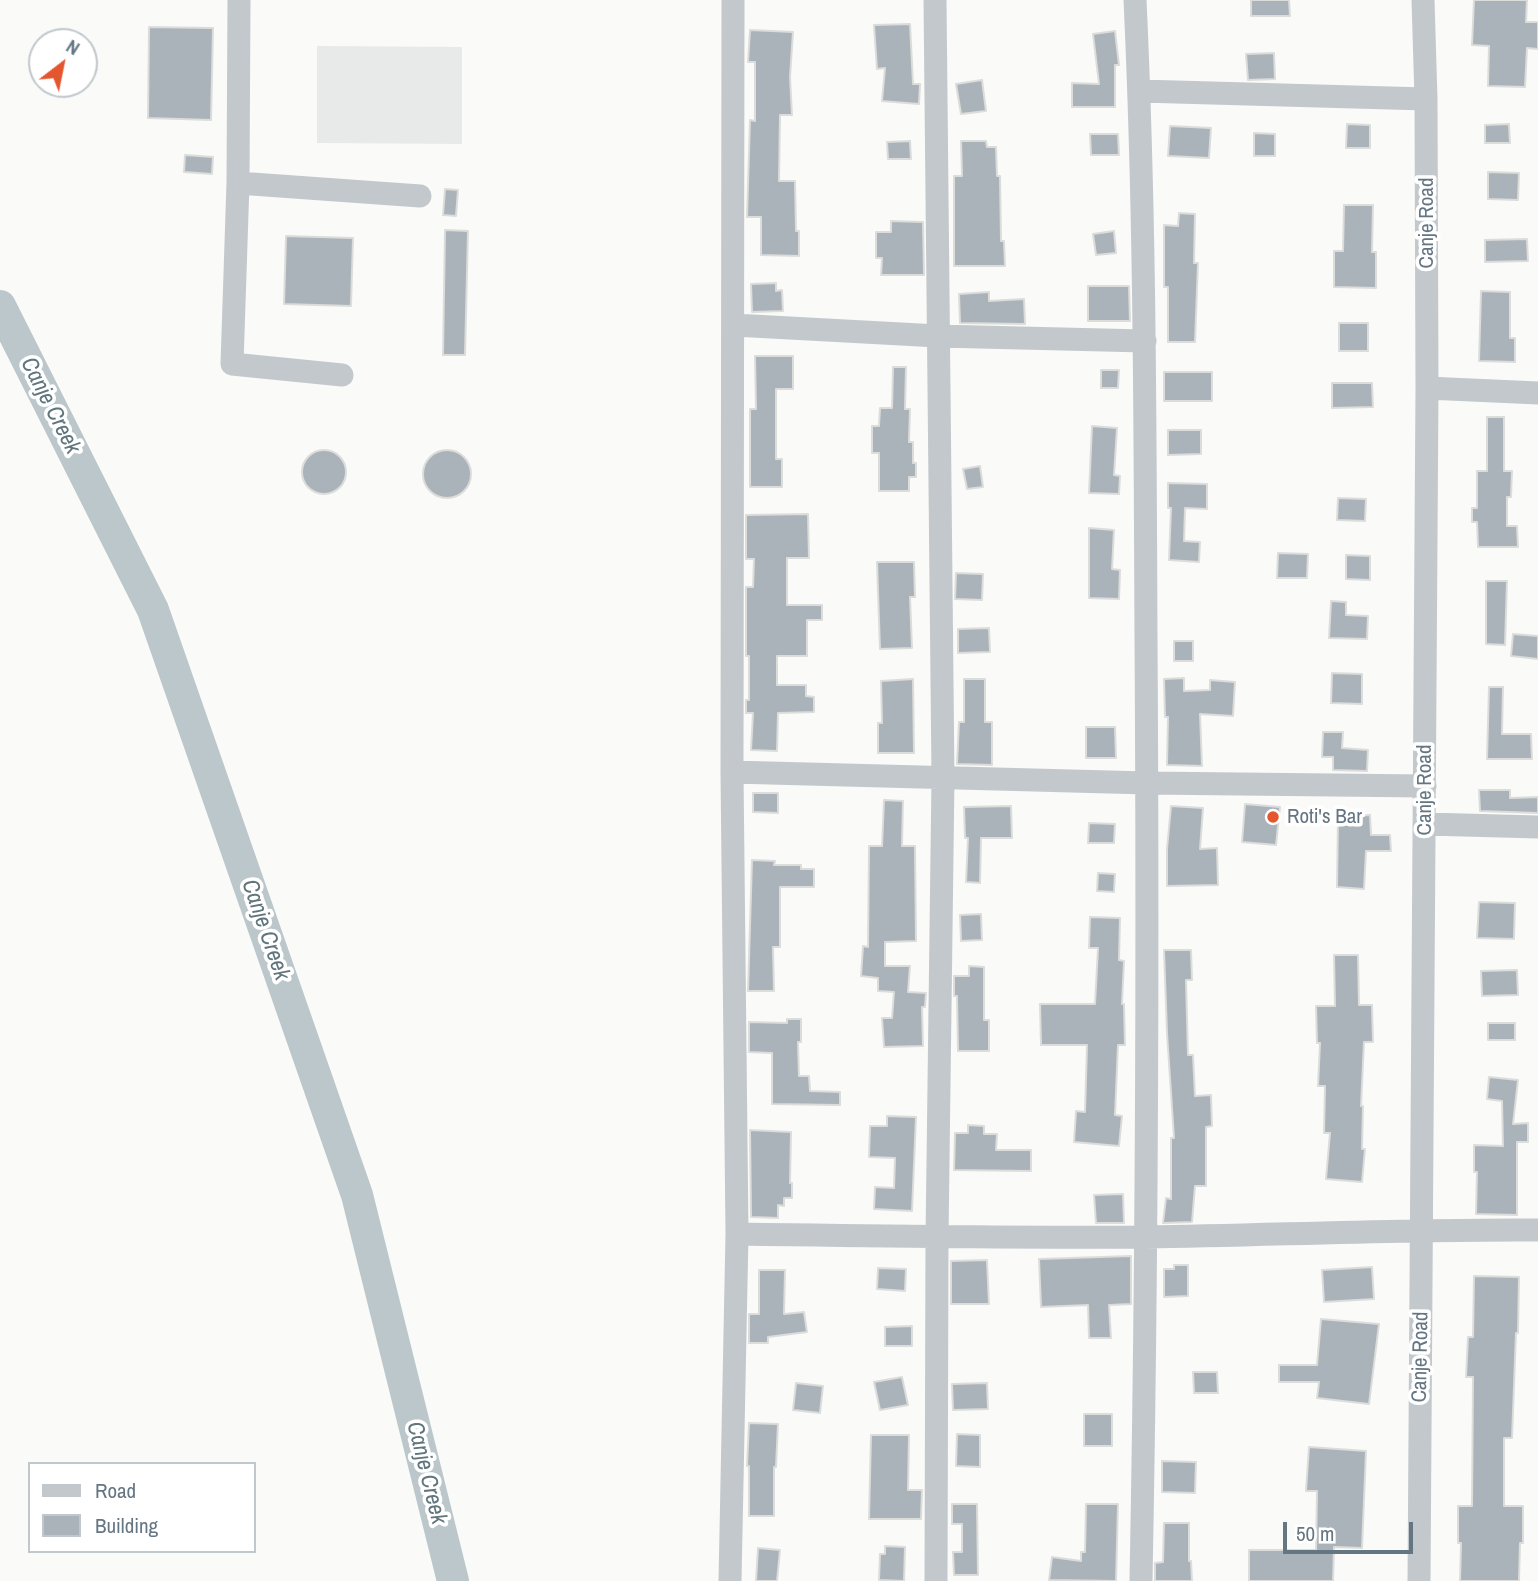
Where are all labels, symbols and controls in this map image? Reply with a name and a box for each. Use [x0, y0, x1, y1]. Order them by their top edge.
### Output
north arrow [28, 28, 98, 98]
text: N [61, 33, 85, 61]
street label: Canje Road [1414, 178, 1440, 268]
water label: Canje Creek [14, 353, 86, 459]
street label: Canje Road [1412, 745, 1438, 835]
place label: Roti's Bar [1287, 804, 1362, 830]
marker: Roti's Bar [1265, 809, 1281, 825]
water label: Canje Creek [235, 876, 295, 984]
street label: Canje Road [1408, 1311, 1434, 1403]
water label: Canje Creek [400, 1419, 452, 1527]
legend [28, 1462, 256, 1553]
text: Road [95, 1476, 136, 1505]
scale bar [1286, 1508, 1416, 1552]
text: Building [95, 1511, 158, 1540]
text: 50 m [1296, 1519, 1334, 1548]

